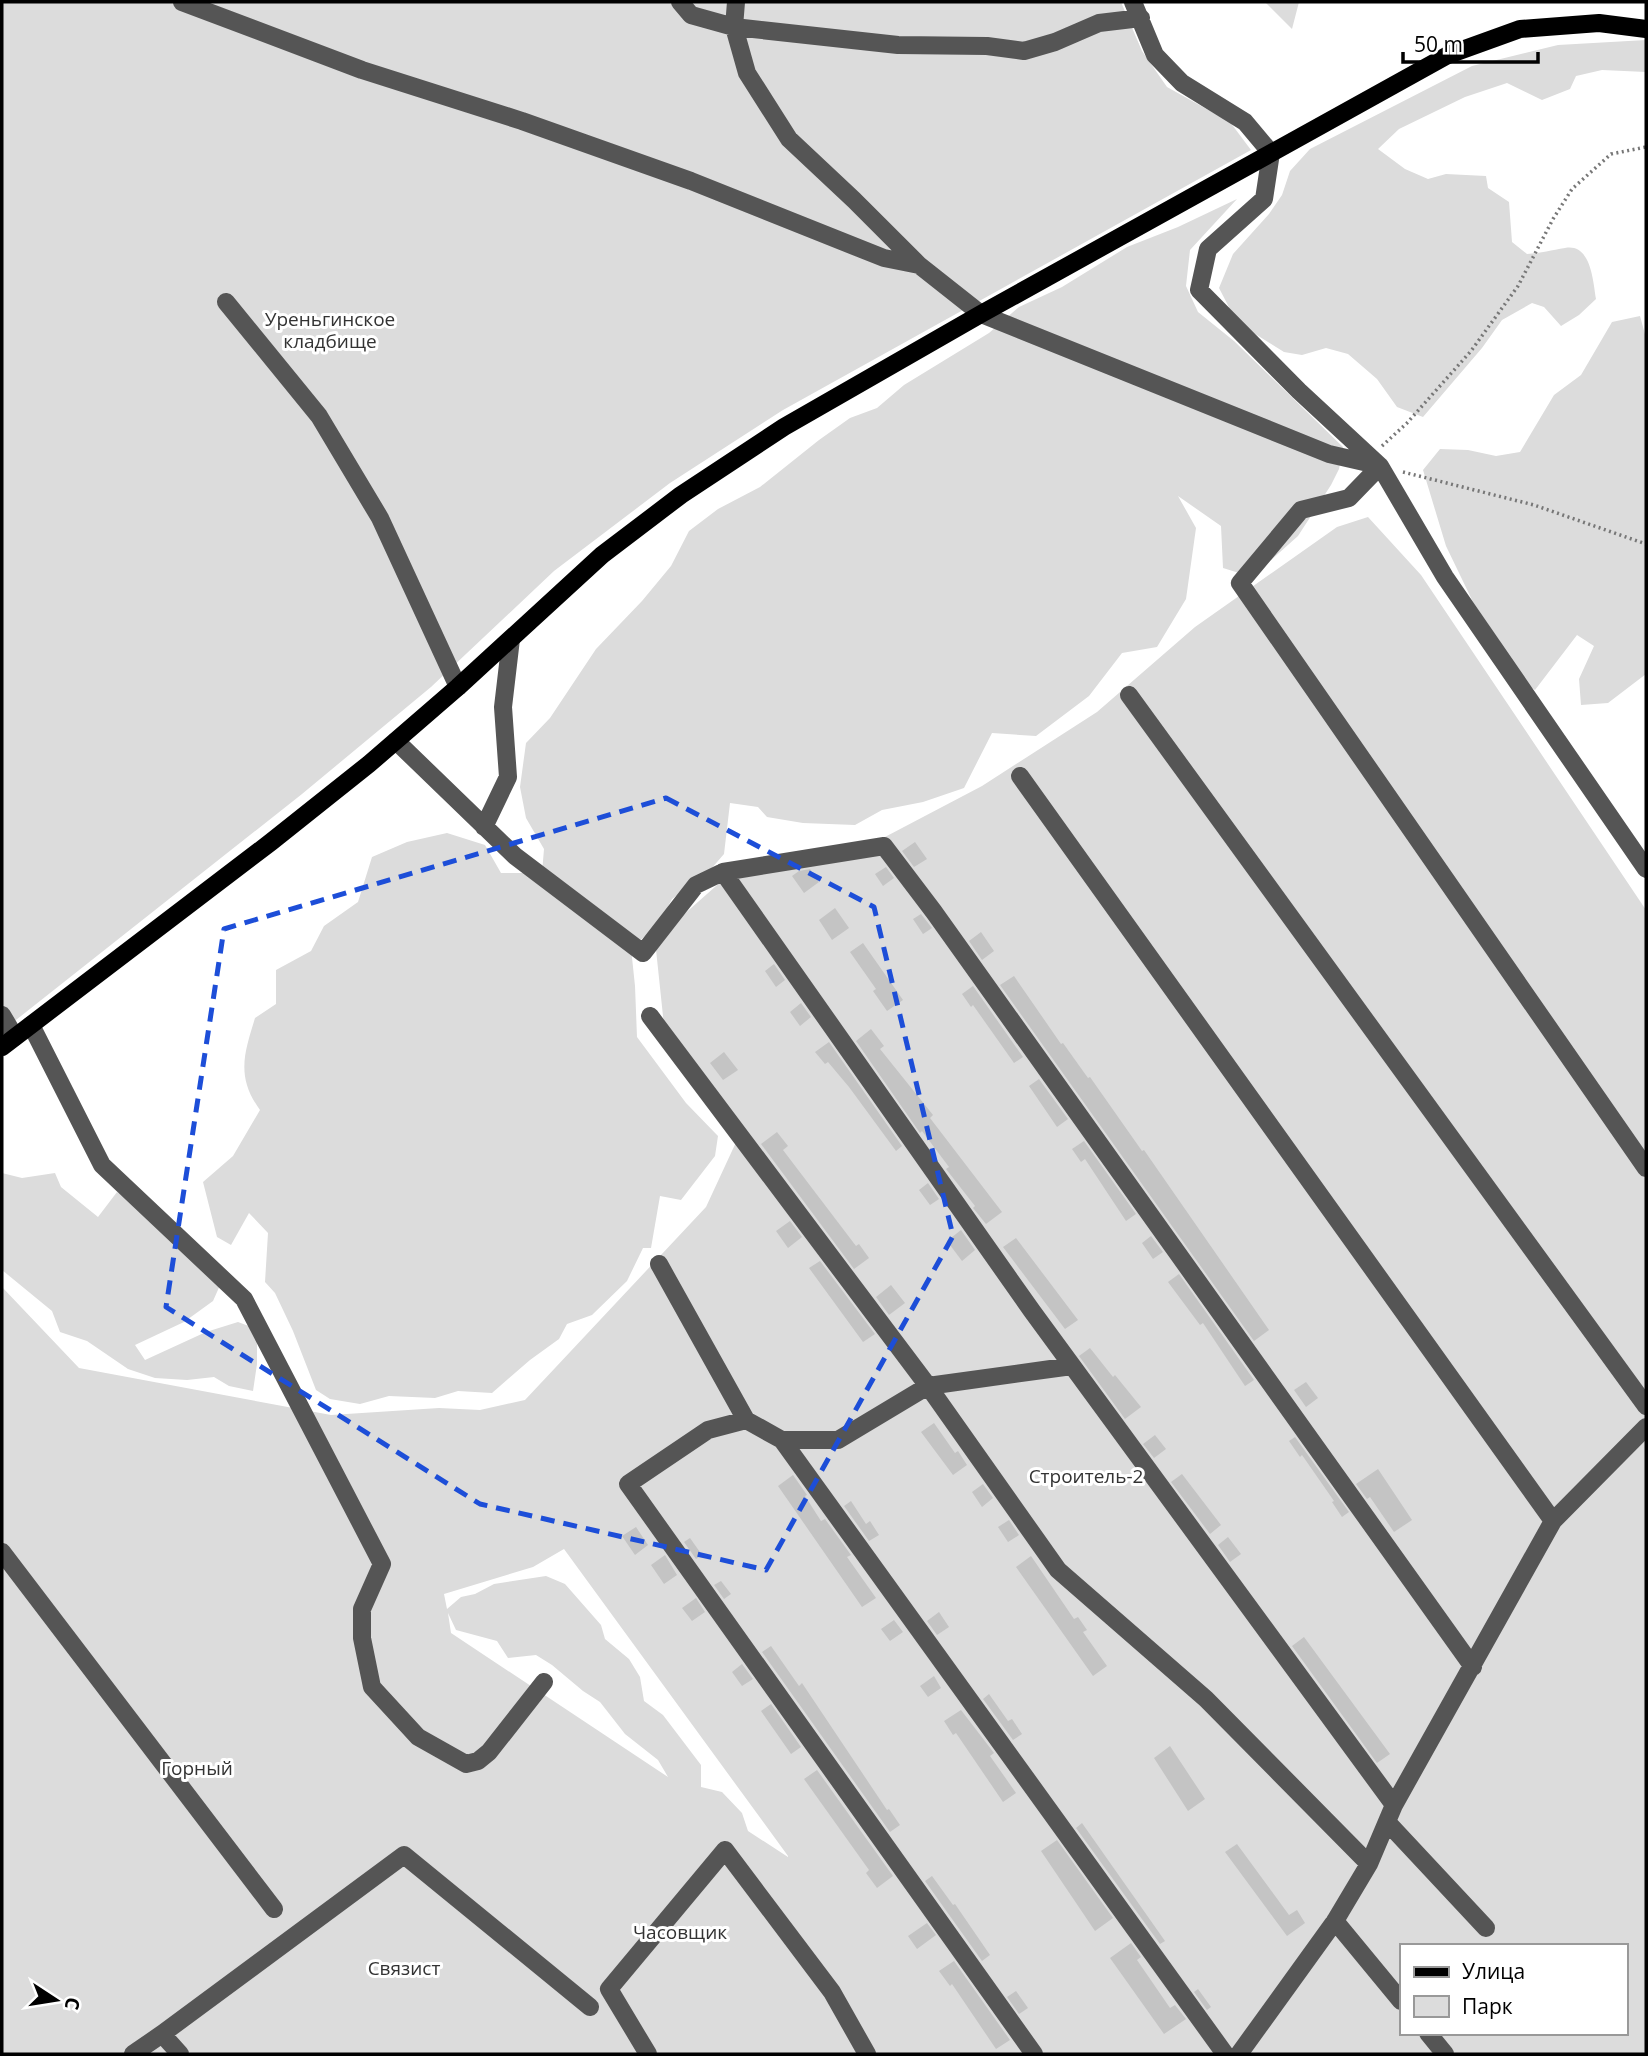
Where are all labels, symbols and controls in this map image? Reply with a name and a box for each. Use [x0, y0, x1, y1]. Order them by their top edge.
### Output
scale bar [1403, 21, 1538, 65]
text: 50 m [1414, 30, 1463, 58]
park label: Уреньгинское кладбище [265, 306, 395, 354]
park label: Строитель-2 [1029, 1463, 1143, 1489]
park label: Горный [161, 1755, 233, 1781]
park label: Часовщик [633, 1919, 727, 1945]
legend [1400, 1944, 1627, 2035]
park label: Связист [368, 1955, 440, 1981]
text: Улица [1462, 1957, 1525, 1985]
north arrow [21, 1965, 91, 2035]
text: Парк [1462, 1992, 1513, 2020]
text: С [59, 1995, 87, 2012]

